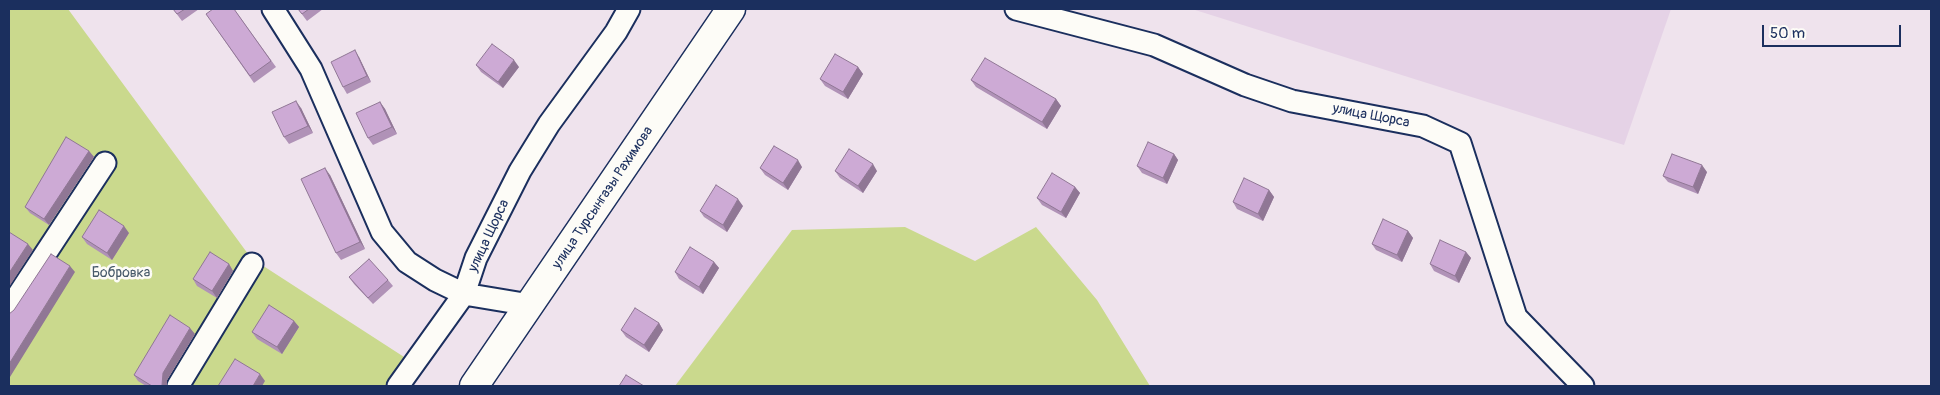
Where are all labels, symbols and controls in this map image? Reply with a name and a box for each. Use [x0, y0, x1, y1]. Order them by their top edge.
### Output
scale bar [1765, 15, 1904, 47]
text: 50 m [1770, 24, 1805, 43]
street label: улица Щорса [1331, 100, 1411, 132]
street label: улица Турсынгазы Рахимова [549, 124, 657, 272]
street label: улица Щорса [465, 197, 513, 275]
park label: Бобровка [92, 265, 150, 281]

